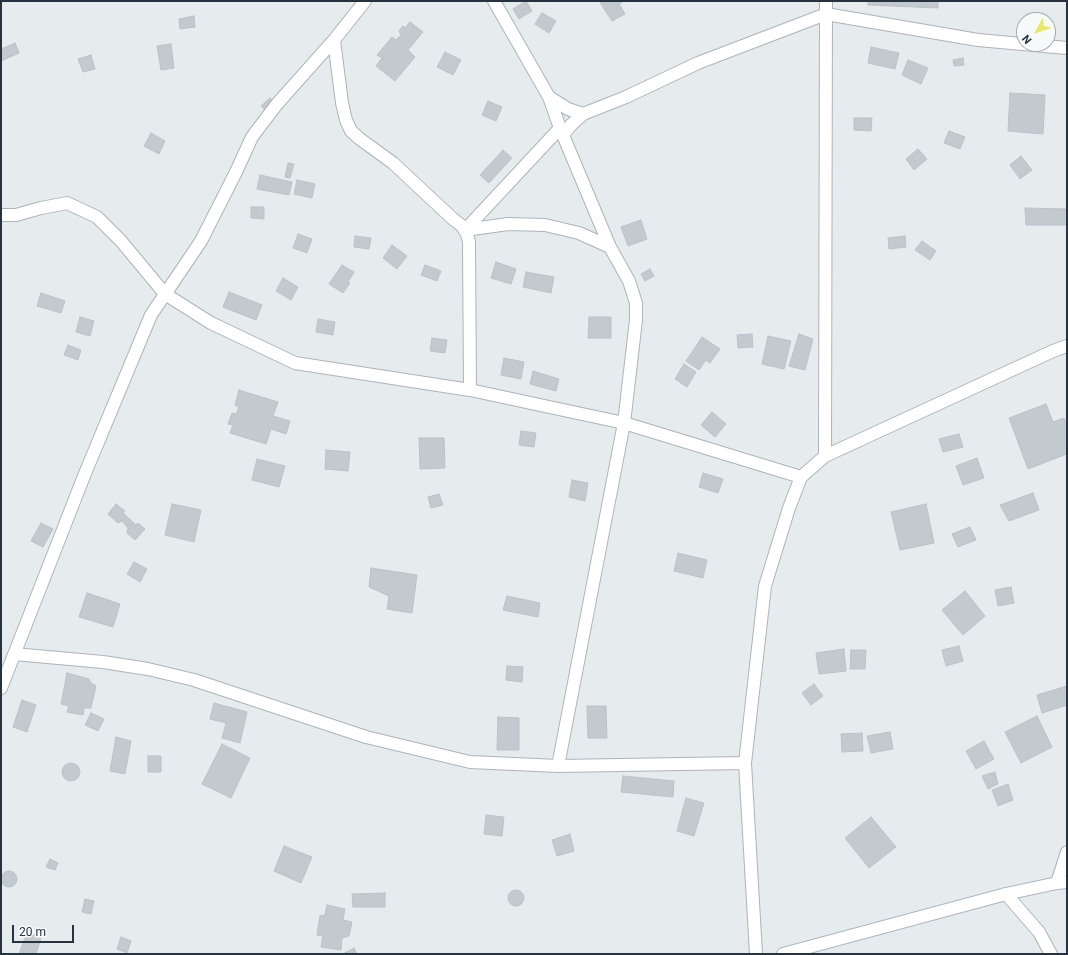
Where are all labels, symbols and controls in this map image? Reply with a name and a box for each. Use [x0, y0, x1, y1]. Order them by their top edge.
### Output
north arrow [1016, 12, 1056, 52]
text: N [1020, 32, 1035, 46]
scale bar [14, 917, 76, 943]
text: 20 m [19, 925, 46, 939]

